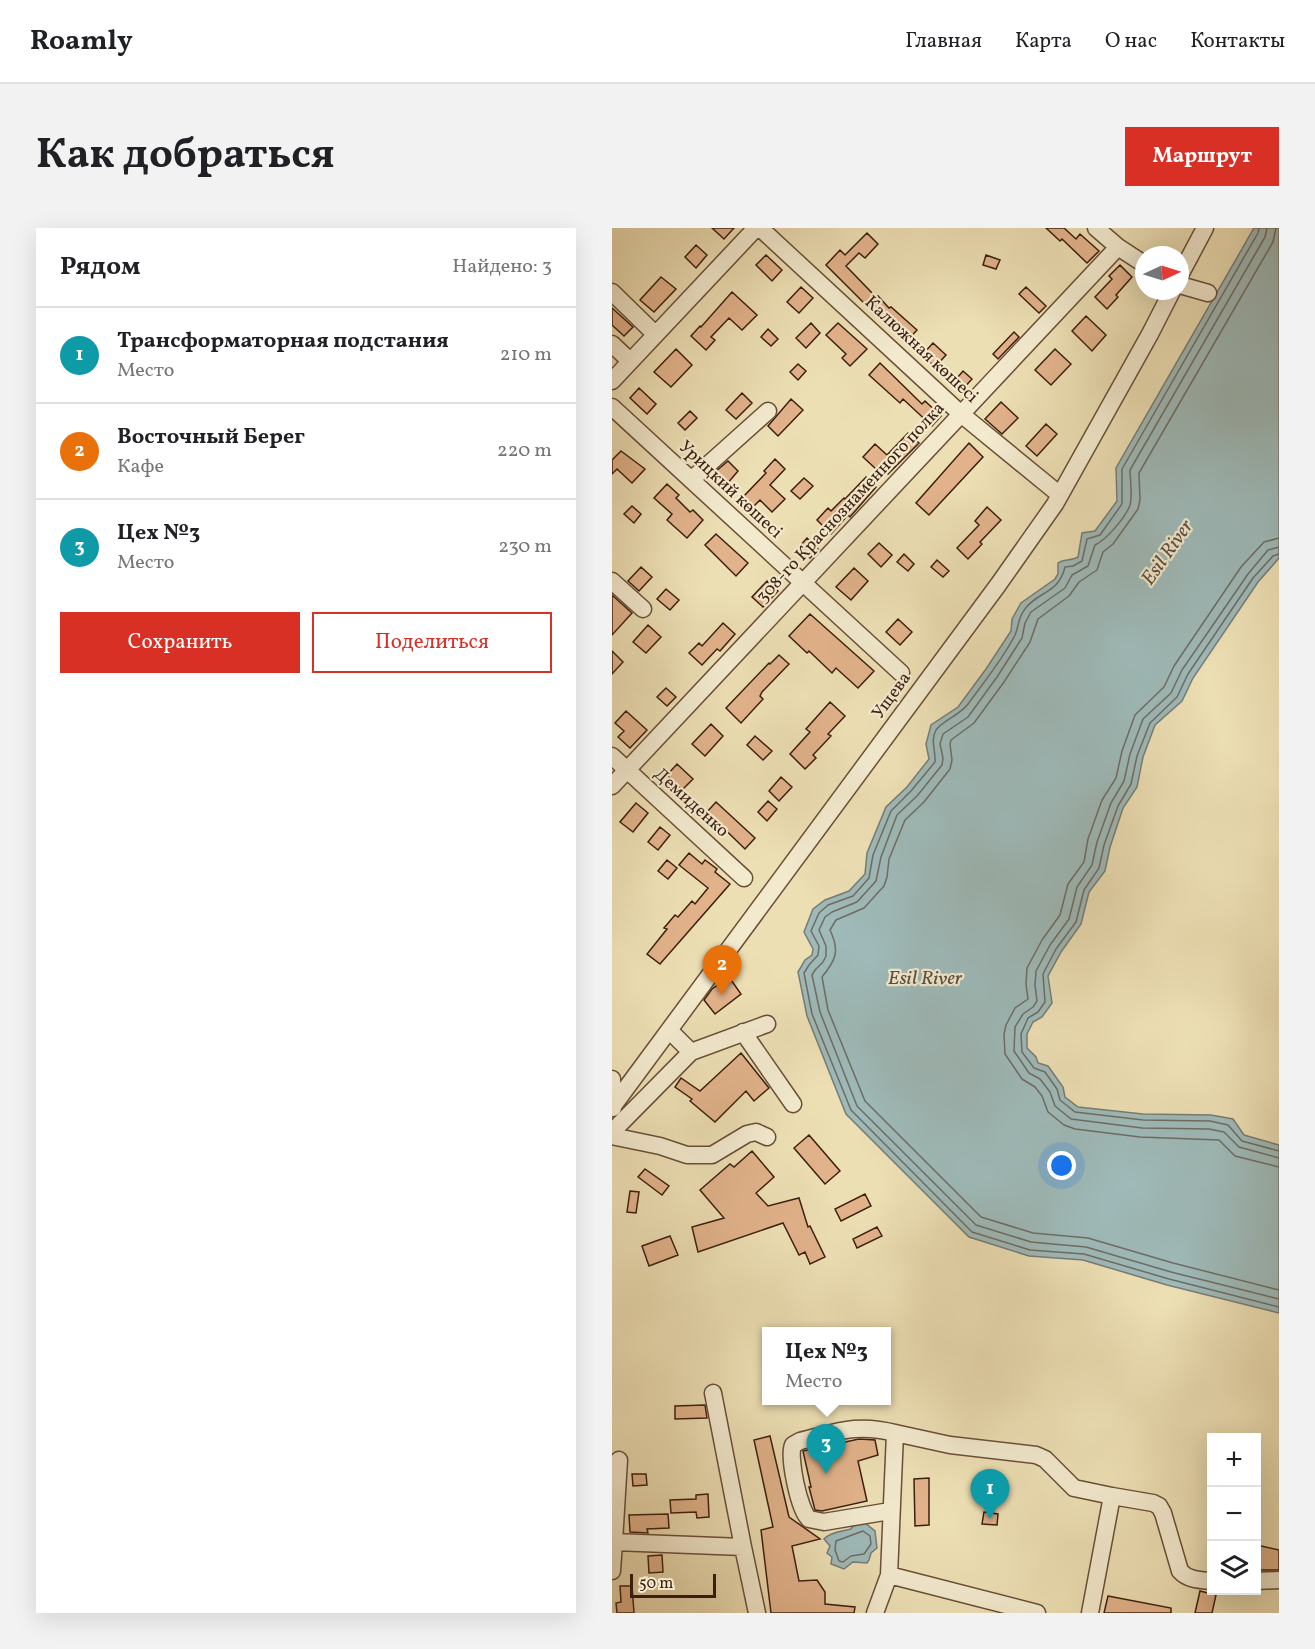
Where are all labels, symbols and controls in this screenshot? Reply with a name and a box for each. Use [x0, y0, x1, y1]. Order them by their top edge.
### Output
text: Roamly [30, 22, 133, 61]
text: Главная [905, 27, 982, 56]
text: Карта [1015, 27, 1072, 56]
text: О нас [1105, 27, 1157, 56]
text: Контакты [1190, 27, 1285, 56]
text: Как добраться [36, 127, 335, 186]
button: Маршрут [1125, 127, 1279, 186]
north arrow [1135, 246, 1189, 300]
text: Рядом [60, 249, 140, 285]
text: Найдено: 3 [452, 253, 552, 281]
street label: Калюжная көшесі [859, 291, 983, 409]
text: Трансформаторная подстания [117, 326, 449, 357]
text: 1 [75, 341, 84, 369]
text: 210 m [500, 341, 552, 369]
text: Место [117, 357, 174, 385]
street label: 308-го Краснознаменного полка [751, 397, 951, 609]
text: Восточный Берег [117, 422, 305, 453]
street label: Урицкий көшесі [673, 435, 787, 545]
text: 2 [74, 437, 85, 465]
text: 220 m [497, 437, 552, 465]
text: Кафе [117, 453, 164, 481]
water label: Esil River [1135, 514, 1201, 592]
text: Цех №3 [117, 518, 200, 549]
text: 3 [74, 533, 85, 561]
text: 230 m [498, 533, 552, 561]
text: Место [117, 549, 174, 577]
button: Сохранить [60, 612, 300, 673]
button: Поделиться [312, 612, 552, 673]
street label: Ущева [866, 667, 918, 725]
street label: Демиденко [648, 762, 734, 844]
pin: 2 [702, 946, 742, 995]
water label: Esil River [888, 965, 963, 993]
your location [1047, 1151, 1076, 1180]
popup [762, 1327, 891, 1405]
text: Цех №3 [785, 1337, 868, 1368]
text: Место [785, 1368, 842, 1396]
pin: 3 [806, 1424, 846, 1474]
map controls [1207, 1433, 1261, 1595]
button: + [1207, 1433, 1261, 1487]
pin: 1 [970, 1470, 1010, 1519]
button: − [1207, 1487, 1261, 1541]
button: layers [1207, 1541, 1261, 1595]
scale bar [630, 1571, 716, 1598]
text: 50 m [639, 1573, 673, 1595]

